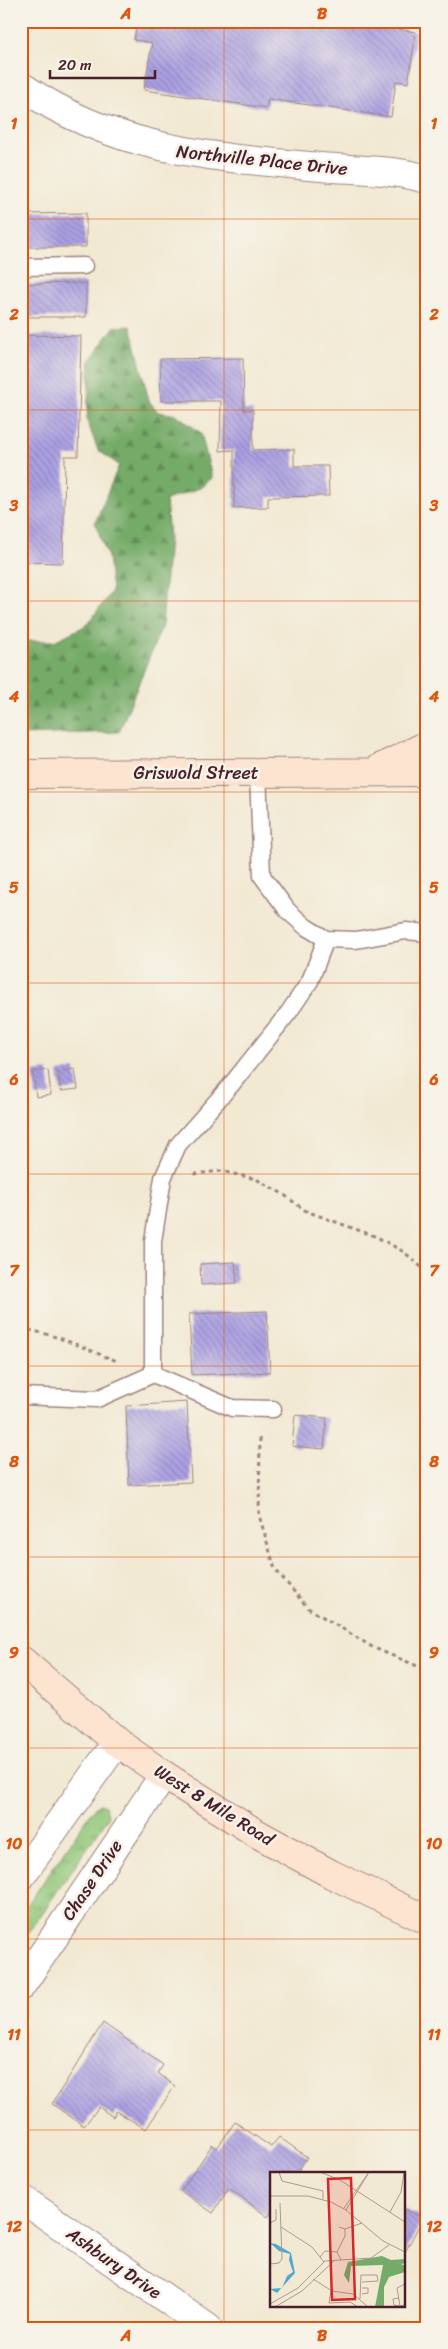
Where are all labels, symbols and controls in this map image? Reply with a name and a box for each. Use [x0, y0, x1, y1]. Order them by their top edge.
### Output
text: A [120, 0, 131, 28]
text: B [317, 0, 328, 28]
scale bar [50, 48, 155, 80]
text: 20 m [58, 52, 92, 78]
text: 1 [11, 109, 18, 138]
text: 1 [431, 109, 438, 138]
street label: Northville Place Drive [175, 135, 349, 185]
text: 2 [8, 300, 19, 329]
text: 2 [428, 300, 439, 329]
text: 3 [9, 491, 19, 520]
text: 3 [429, 491, 439, 520]
text: 4 [8, 682, 19, 711]
text: 4 [428, 682, 439, 711]
street label: Griswold Street [133, 757, 259, 789]
text: 5 [9, 873, 19, 902]
text: 5 [429, 873, 439, 902]
text: 6 [8, 1065, 19, 1094]
text: 6 [428, 1065, 439, 1094]
text: 7 [9, 1256, 20, 1285]
text: 7 [429, 1256, 440, 1285]
text: 8 [8, 1447, 19, 1476]
text: 8 [428, 1447, 439, 1476]
text: 9 [9, 1638, 19, 1667]
text: 9 [429, 1638, 439, 1667]
street label: West 8 Mile Road [148, 1755, 282, 1856]
text: 10 [6, 1829, 22, 1858]
text: 10 [426, 1829, 442, 1858]
street label: Chase Drive [53, 1833, 131, 1927]
text: 11 [7, 2020, 21, 2049]
text: 11 [427, 2020, 441, 2049]
inset map [270, 2172, 406, 2306]
text: 12 [6, 2212, 23, 2241]
text: 12 [426, 2212, 443, 2241]
street label: Ashbury Drive [59, 2218, 169, 2308]
text: A [120, 2321, 131, 2349]
text: B [317, 2321, 328, 2349]

